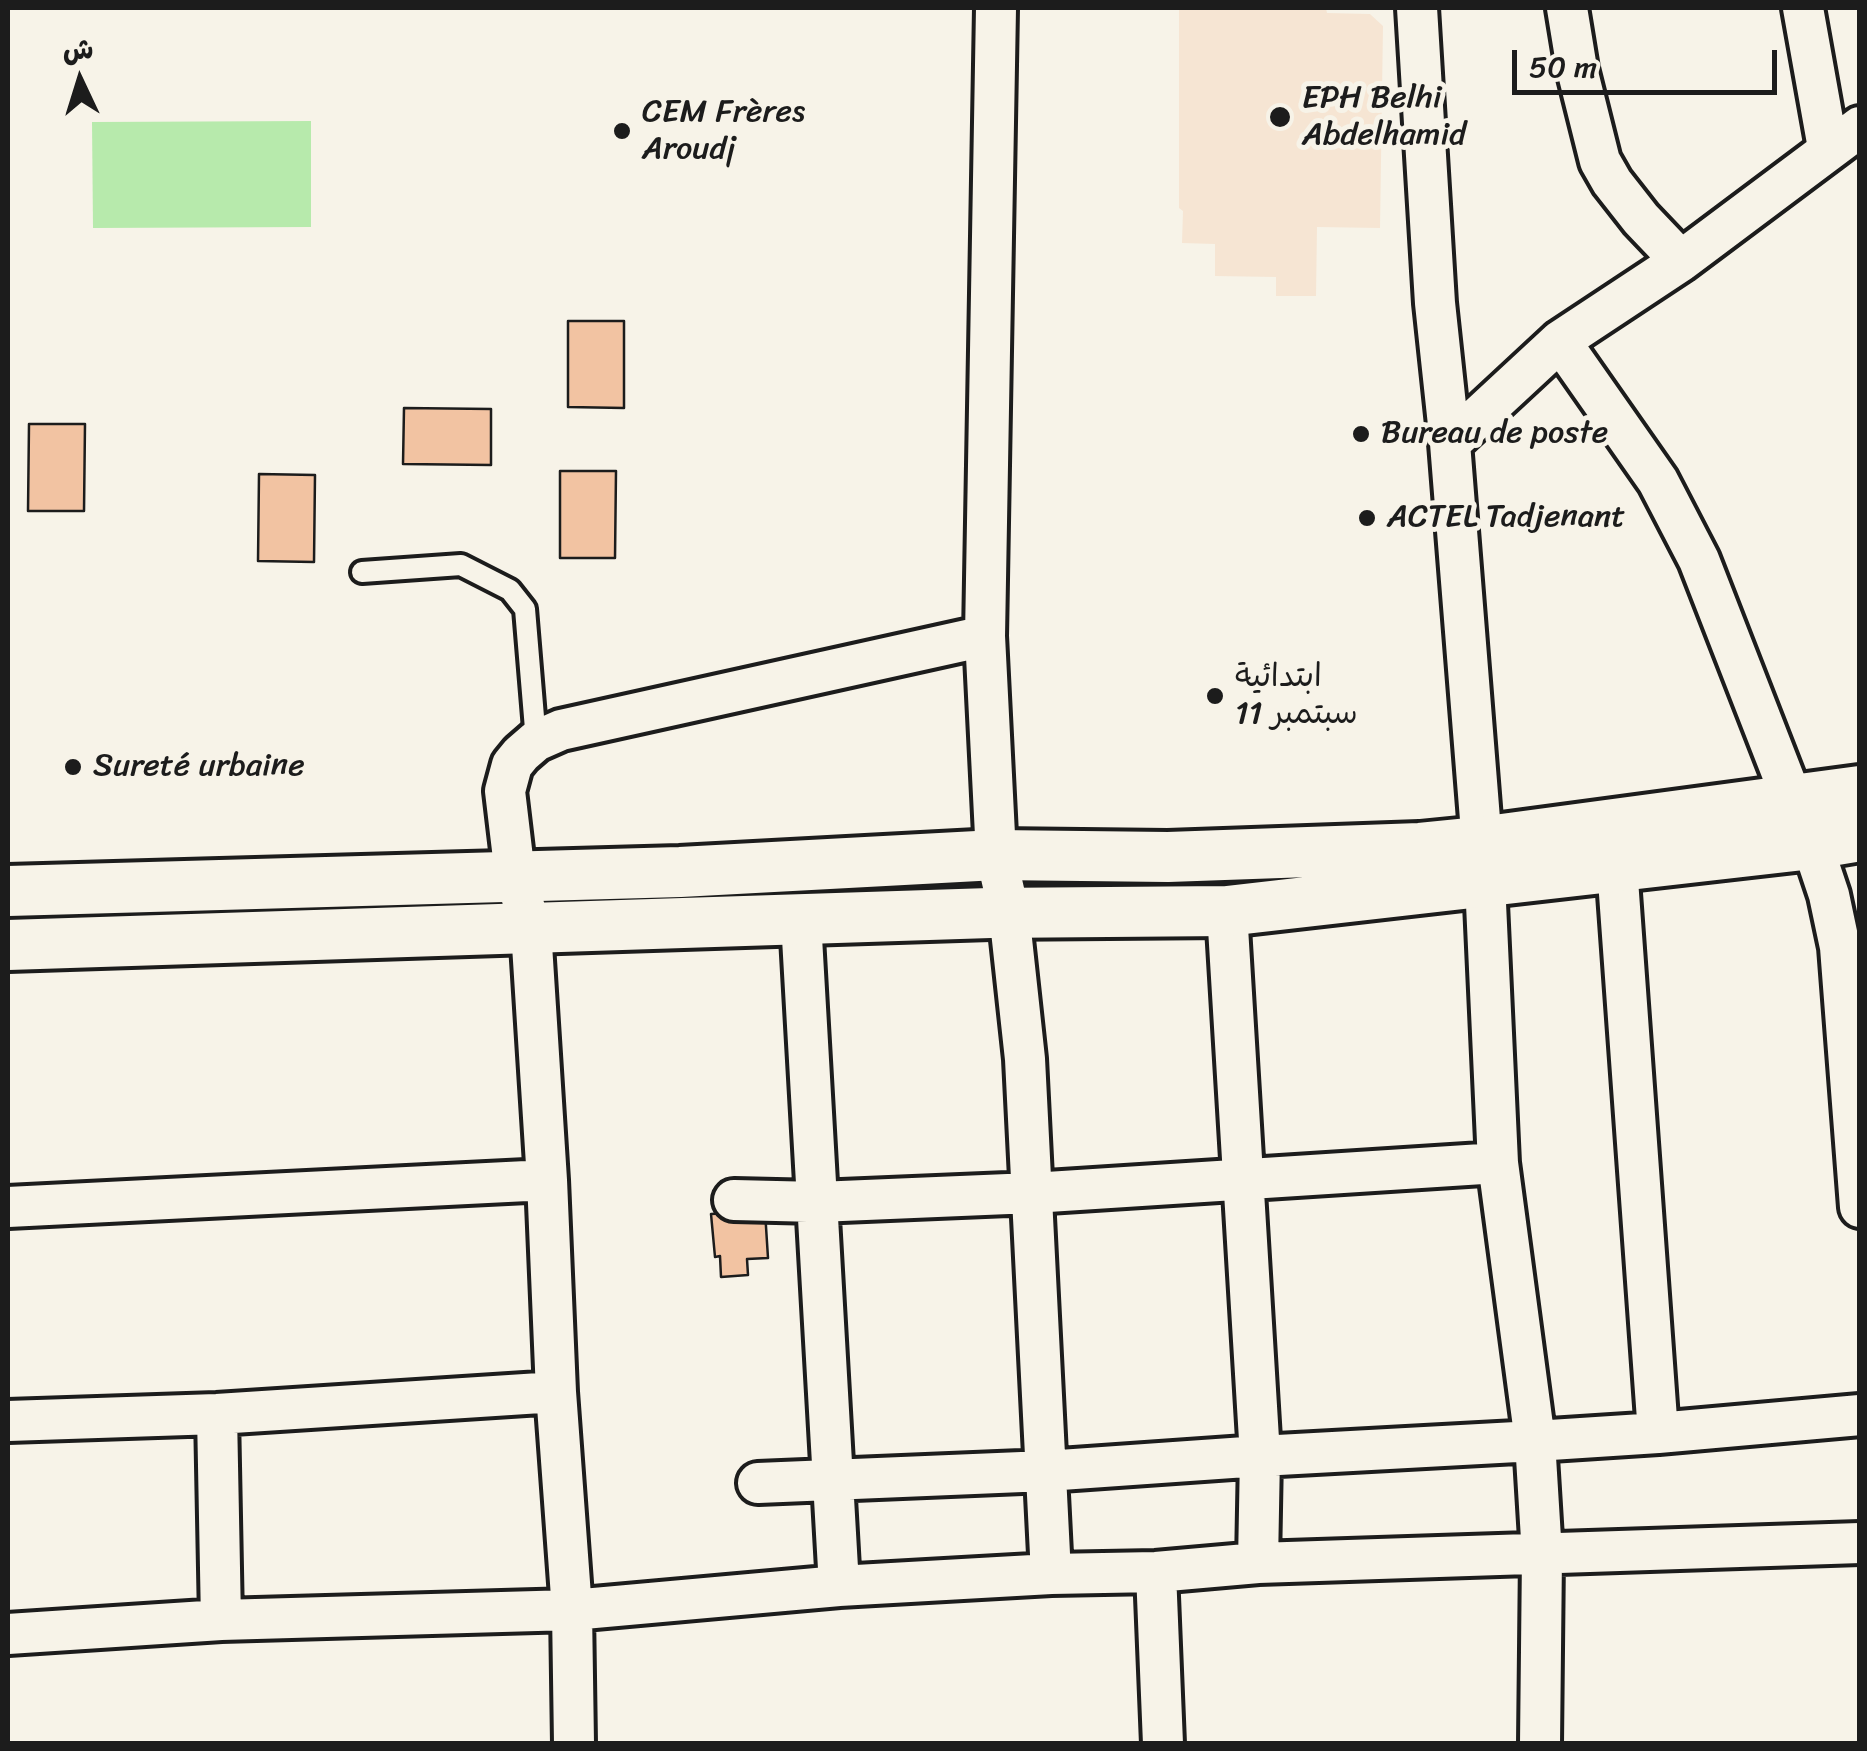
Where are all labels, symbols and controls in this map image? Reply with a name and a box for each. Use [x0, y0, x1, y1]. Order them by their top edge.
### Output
text: ش [61, 24, 95, 75]
north arrow [30, 30, 130, 130]
scale bar [1517, 30, 1782, 92]
text: 50 m [1529, 40, 1597, 94]
place label: EPH Belhi Abdelhamid [1302, 80, 1466, 155]
place label: CEM Frères Aroudj [642, 94, 805, 169]
marker: EPH Belhi Abdelhamid [1267, 104, 1293, 130]
marker: CEM Frères Aroudj [611, 120, 633, 142]
place label: Bureau de poste [1381, 415, 1608, 453]
marker: Bureau de poste [1350, 423, 1372, 445]
place label: ACTEL Tadjenant [1387, 499, 1625, 537]
marker: ACTEL Tadjenant [1356, 507, 1378, 529]
place label: ابتدائية 11 سبتمبر [1235, 659, 1358, 734]
marker: ابتدائية 11 سبتمبر [1204, 685, 1226, 707]
place label: Sureté urbaine [93, 748, 305, 786]
marker: Sureté urbaine [62, 756, 84, 778]

